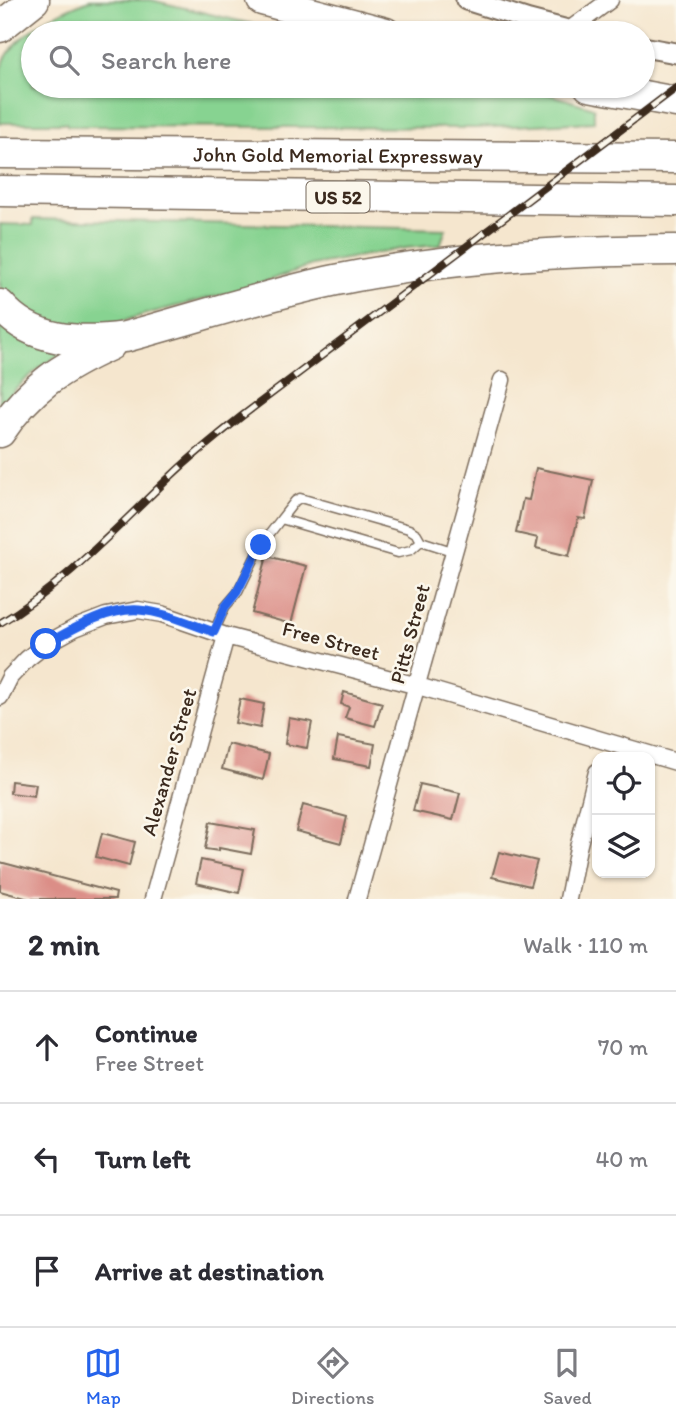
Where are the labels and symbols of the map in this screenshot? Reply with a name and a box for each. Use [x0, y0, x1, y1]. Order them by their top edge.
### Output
street label: John Gold Memorial Expressway [193, 141, 483, 169]
road number: US 52 [306, 182, 370, 212]
route end [245, 529, 276, 560]
street label: Pitts Street [384, 581, 435, 687]
street label: Free Street [280, 616, 383, 666]
route start [30, 628, 61, 659]
street label: Alexander Street [136, 685, 201, 838]

